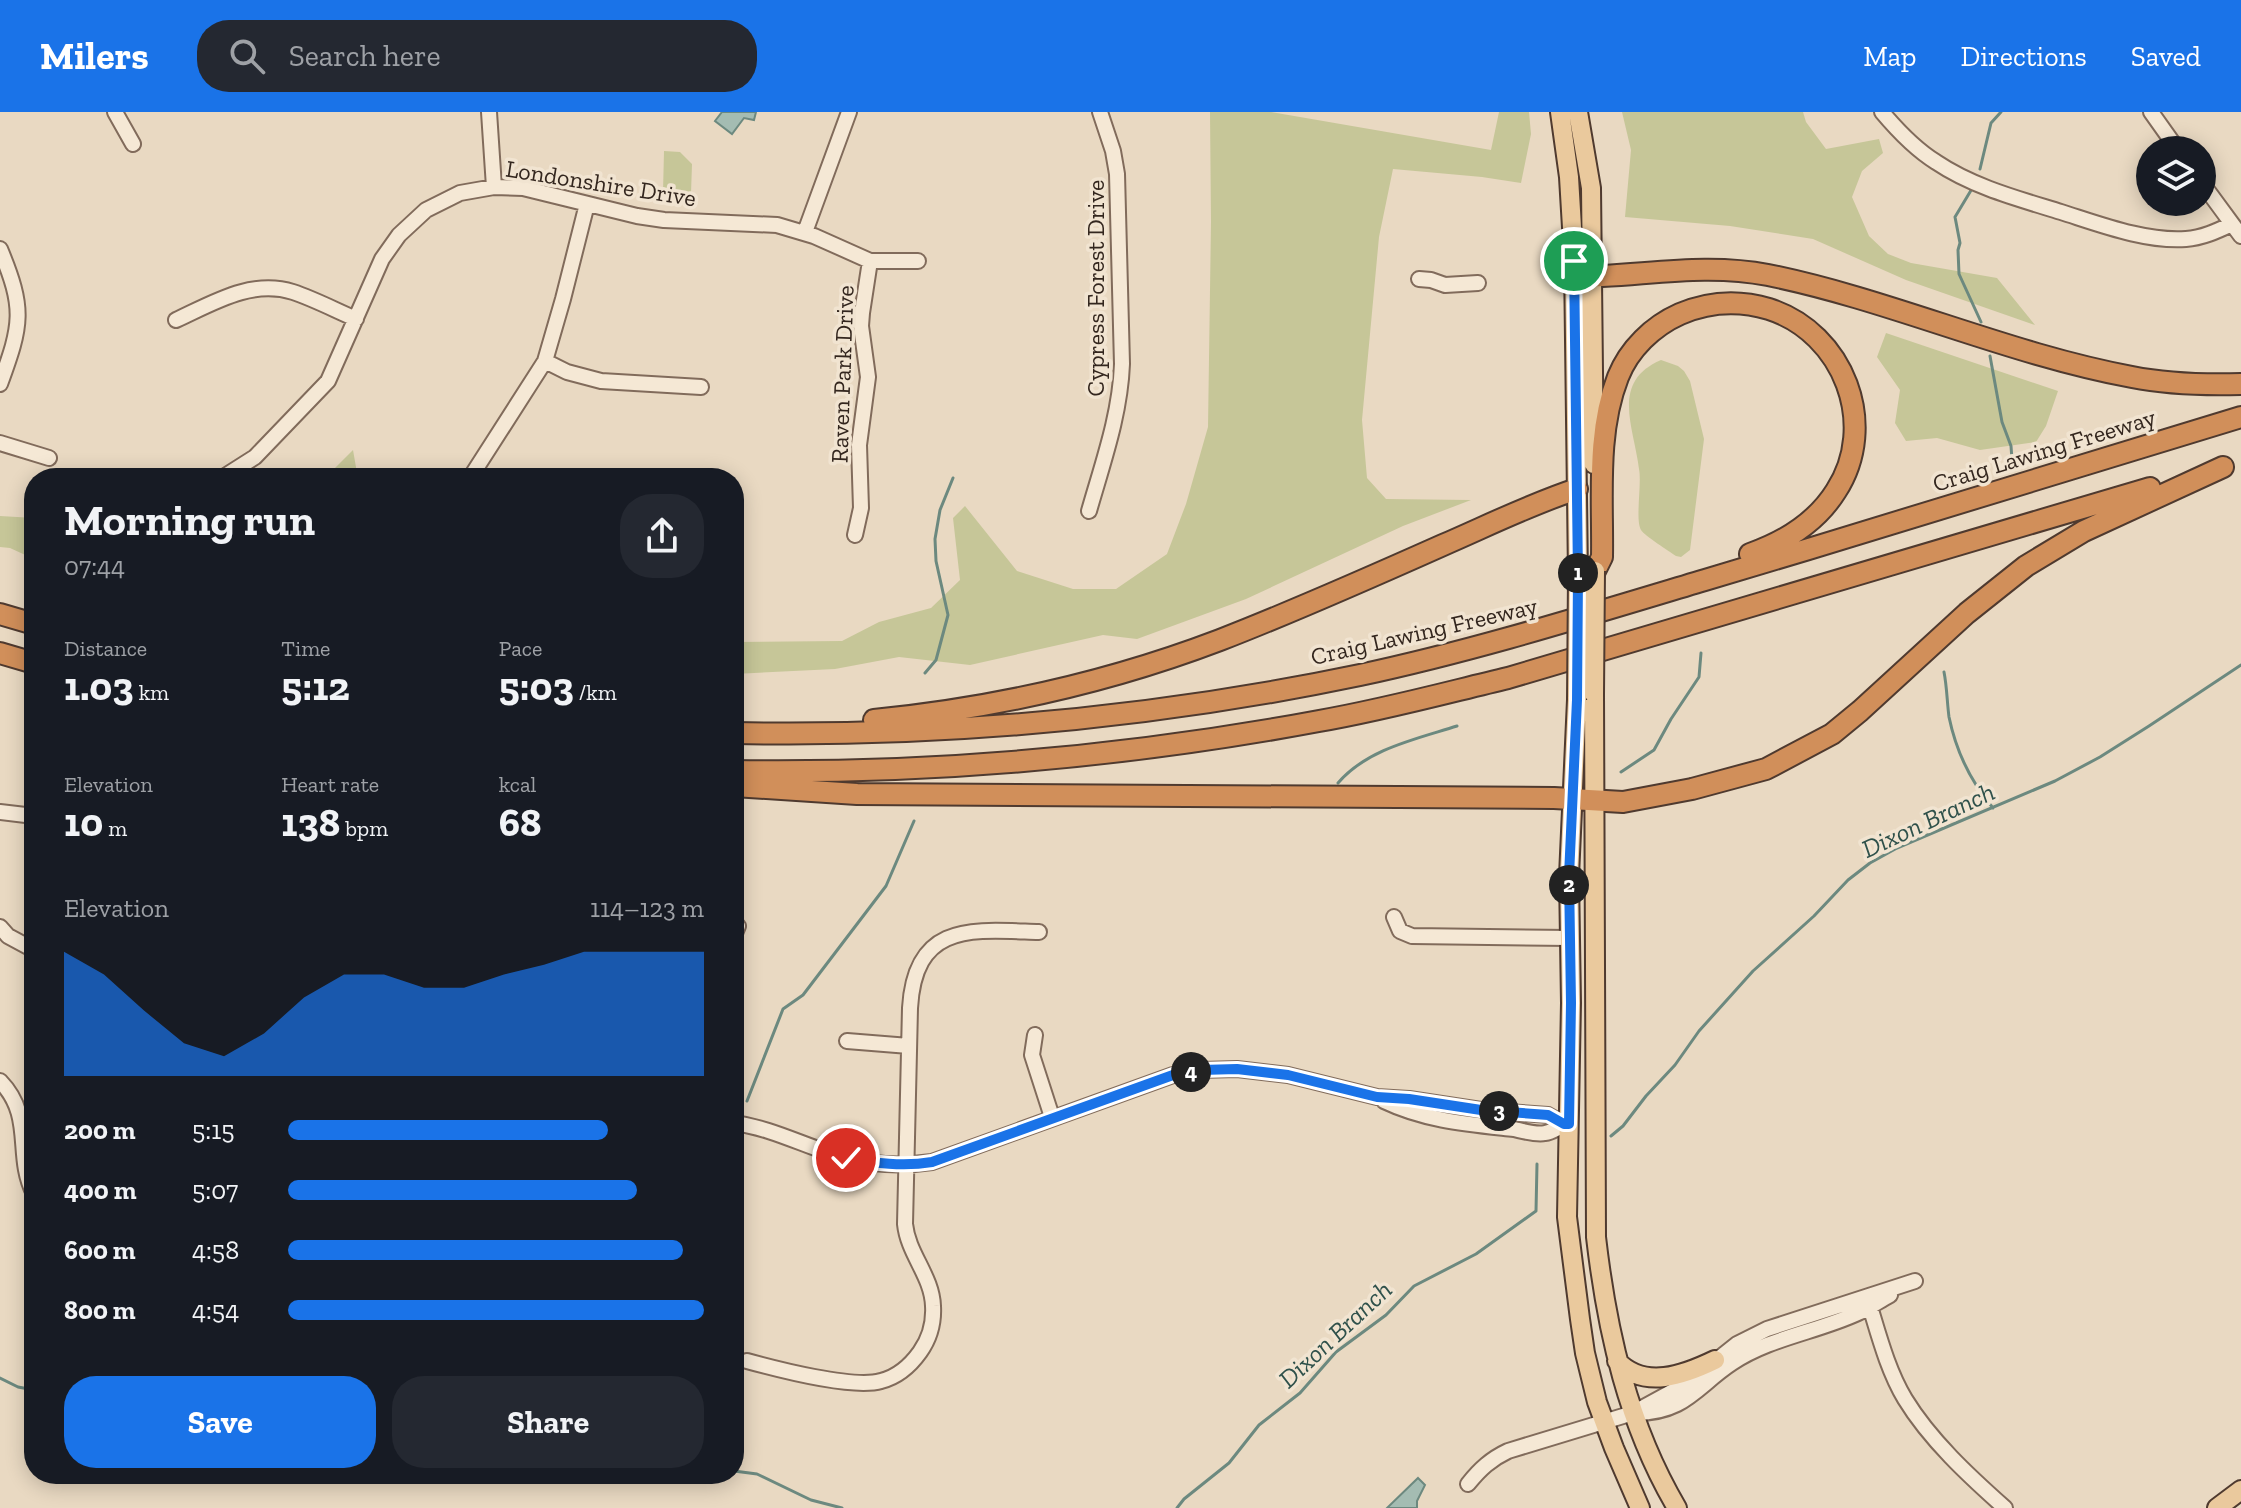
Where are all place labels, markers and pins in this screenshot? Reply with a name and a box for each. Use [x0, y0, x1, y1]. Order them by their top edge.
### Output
pin [1540, 227, 1608, 295]
pin: 1 [1558, 553, 1598, 593]
pin: 2 [1549, 865, 1589, 905]
pin: 4 [1171, 1052, 1211, 1092]
pin: 3 [1479, 1091, 1519, 1131]
pin [812, 1124, 880, 1192]

